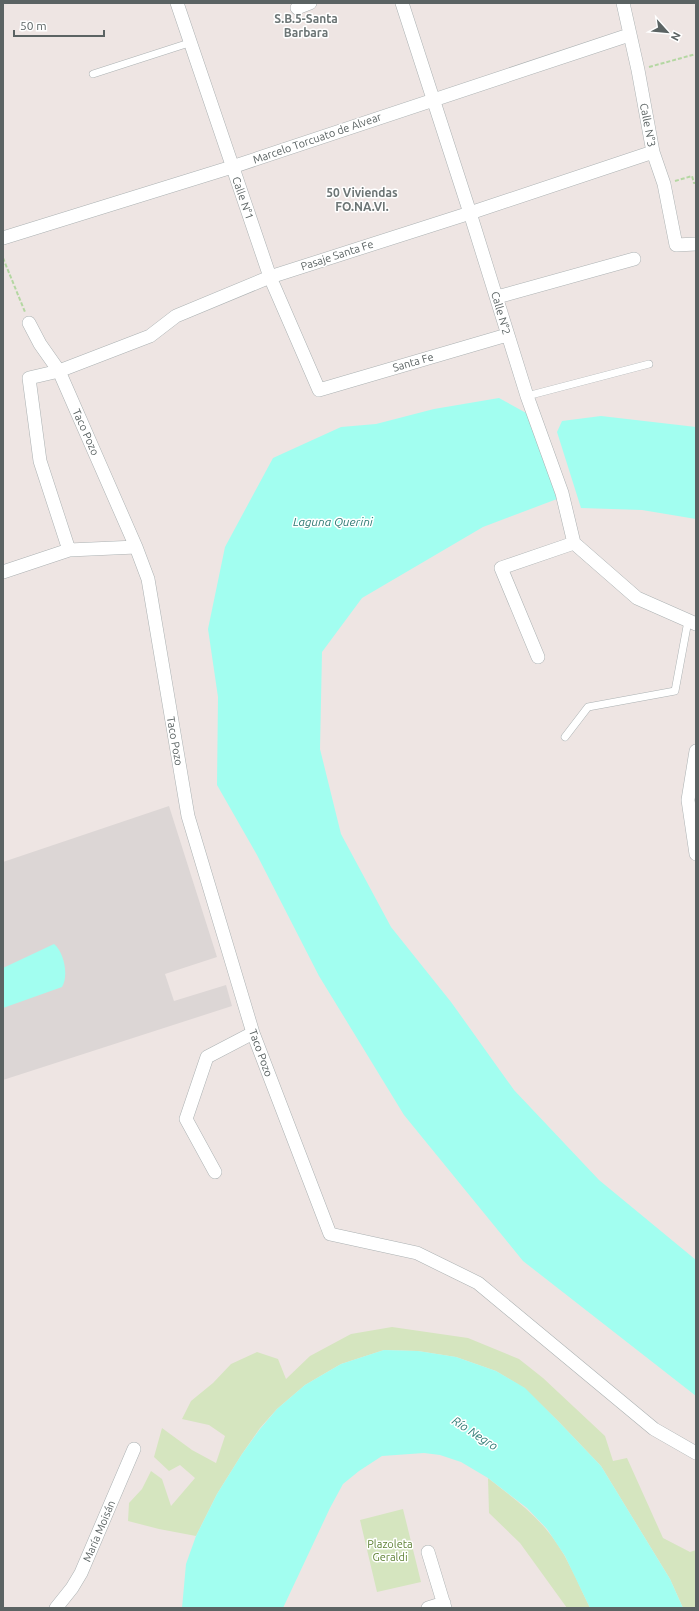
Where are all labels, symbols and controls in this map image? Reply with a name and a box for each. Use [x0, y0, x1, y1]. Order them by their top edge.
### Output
scale bar [14, 12, 104, 38]
district label: S.B.5-Santa Barbara [274, 12, 338, 39]
north arrow [647, 12, 687, 52]
text: 50 m [20, 19, 47, 32]
text: N [669, 30, 683, 43]
street label: Calle N°3 [638, 102, 658, 148]
street label: Marcelo Torcuato de Alvear [251, 110, 384, 166]
street label: Calle N°1 [230, 175, 256, 221]
district label: 50 Viviendas FO.NA.VI. [326, 186, 398, 213]
street label: Pasaje Santa Fe [299, 238, 375, 272]
street label: Calle N°2 [489, 290, 513, 336]
street label: Santa Fe [391, 350, 435, 374]
street label: Taco Pozo [70, 407, 102, 457]
water label: Laguna Querini [293, 515, 374, 528]
street label: Taco Pozo [165, 716, 185, 766]
street label: Taco Pozo [247, 1028, 275, 1078]
water label: Río Negro [450, 1414, 501, 1453]
street label: María Moisán [81, 1498, 117, 1564]
park label: Plazoleta Geraldi [367, 1538, 413, 1563]

